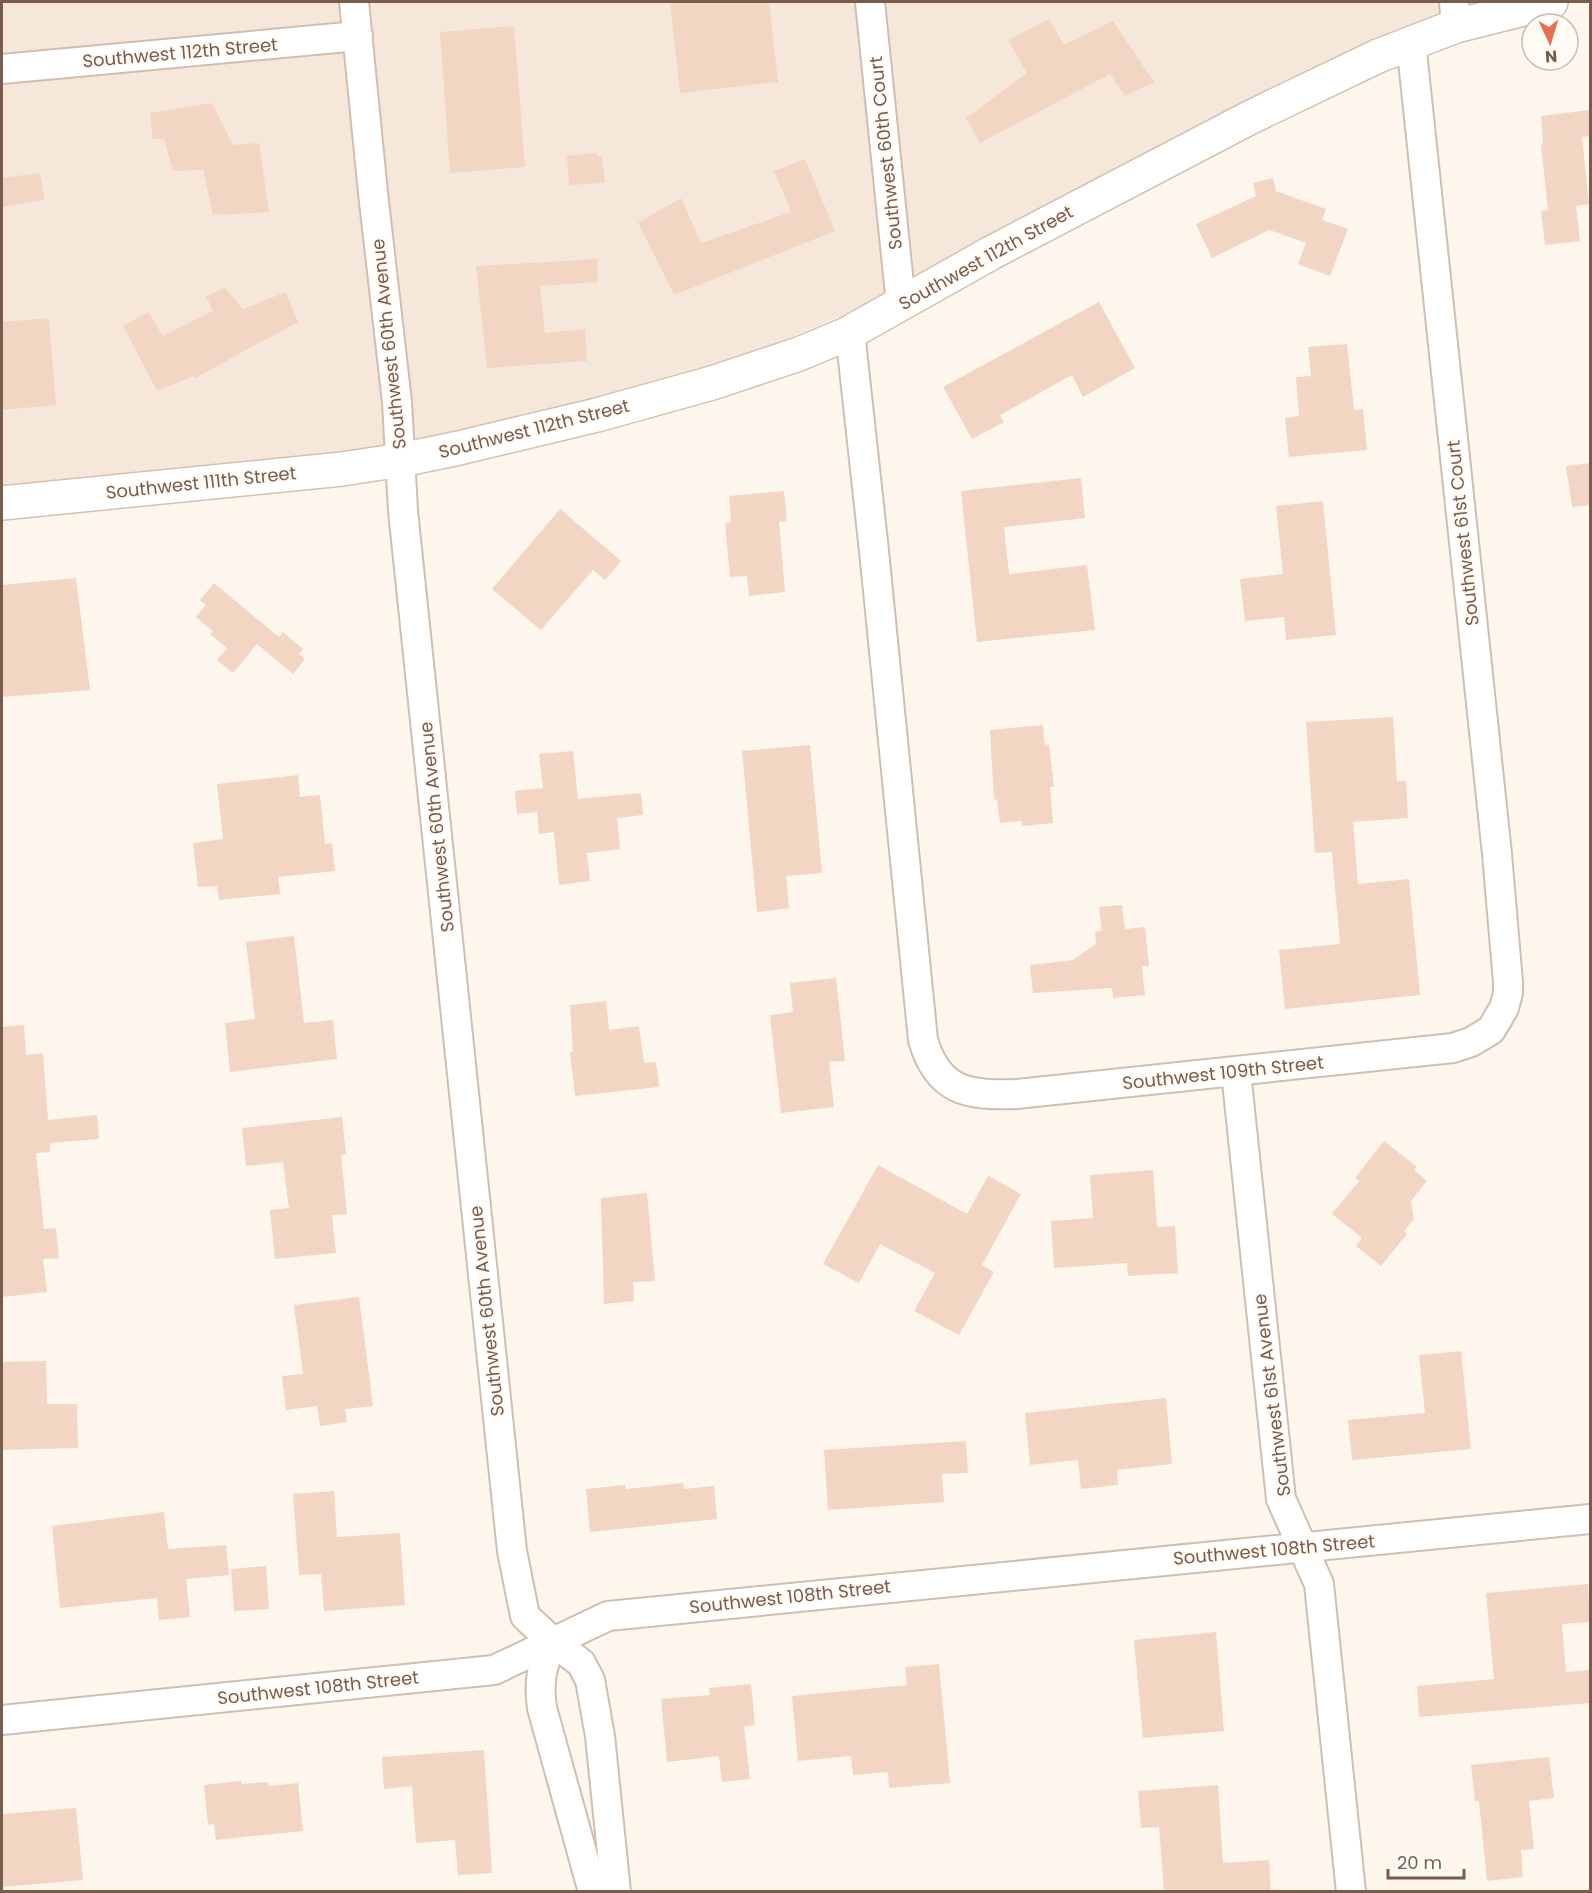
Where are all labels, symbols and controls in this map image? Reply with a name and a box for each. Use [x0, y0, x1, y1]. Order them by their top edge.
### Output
north arrow [1520, 12, 1580, 72]
street label: Southwest 112th Street [81, 32, 279, 73]
text: N [1544, 45, 1558, 68]
street label: Southwest 60th Court [863, 55, 908, 251]
street label: Southwest 112th Street [894, 199, 1077, 316]
street label: Southwest 60th Avenue [365, 238, 412, 451]
street label: Southwest 112th Street [436, 393, 632, 464]
street label: Southwest 61st Court [1440, 439, 1485, 627]
street label: Southwest 111th Street [105, 460, 297, 505]
street label: Southwest 60th Avenue [413, 721, 460, 934]
street label: Southwest 109th Street [1121, 1049, 1325, 1096]
street label: Southwest 60th Avenue [463, 1205, 510, 1418]
street label: Southwest 61st Avenue [1247, 1292, 1296, 1498]
street label: Southwest 108th Street [1172, 1528, 1376, 1571]
street label: Southwest 108th Street [688, 1573, 892, 1620]
street label: Southwest 108th Street [216, 1664, 420, 1711]
scale bar [1388, 1842, 1464, 1880]
text: 20 m [1397, 1850, 1442, 1875]

